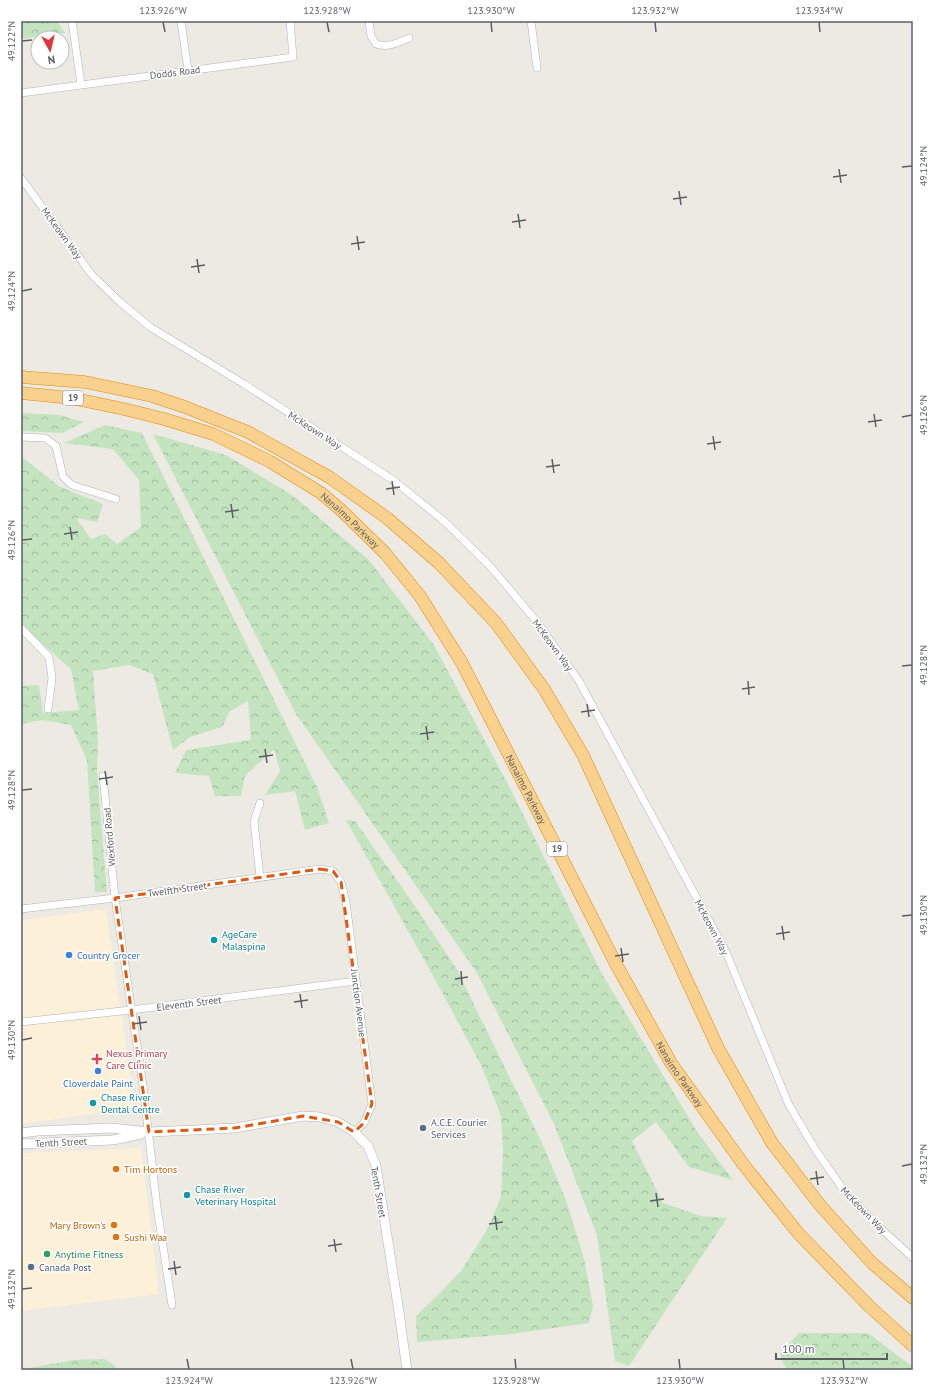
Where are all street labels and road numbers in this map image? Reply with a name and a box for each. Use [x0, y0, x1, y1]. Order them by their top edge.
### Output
street label: Dodds Road [149, 63, 201, 82]
street label: McKeown Way [38, 205, 85, 262]
road number: 19 [63, 391, 83, 405]
street label: McKeown Way [286, 408, 344, 453]
street label: Nanaimo Parkway [318, 490, 383, 552]
street label: McKeown Way [529, 617, 576, 674]
street label: Nanaimo Parkway [503, 752, 549, 827]
street label: Wexford Road [100, 807, 119, 867]
road number: 19 [547, 842, 567, 856]
street label: Twelfth Street [147, 879, 208, 900]
street label: McKeown Way [691, 897, 732, 958]
street label: Junction Avenue [348, 967, 369, 1038]
street label: Eleventh Street [156, 993, 223, 1014]
street label: Nanaimo Parkway [653, 1039, 707, 1110]
street label: Tenth Street [35, 1135, 88, 1150]
street label: Tenth Street [368, 1165, 390, 1219]
street label: McKeown Way [838, 1184, 890, 1237]

